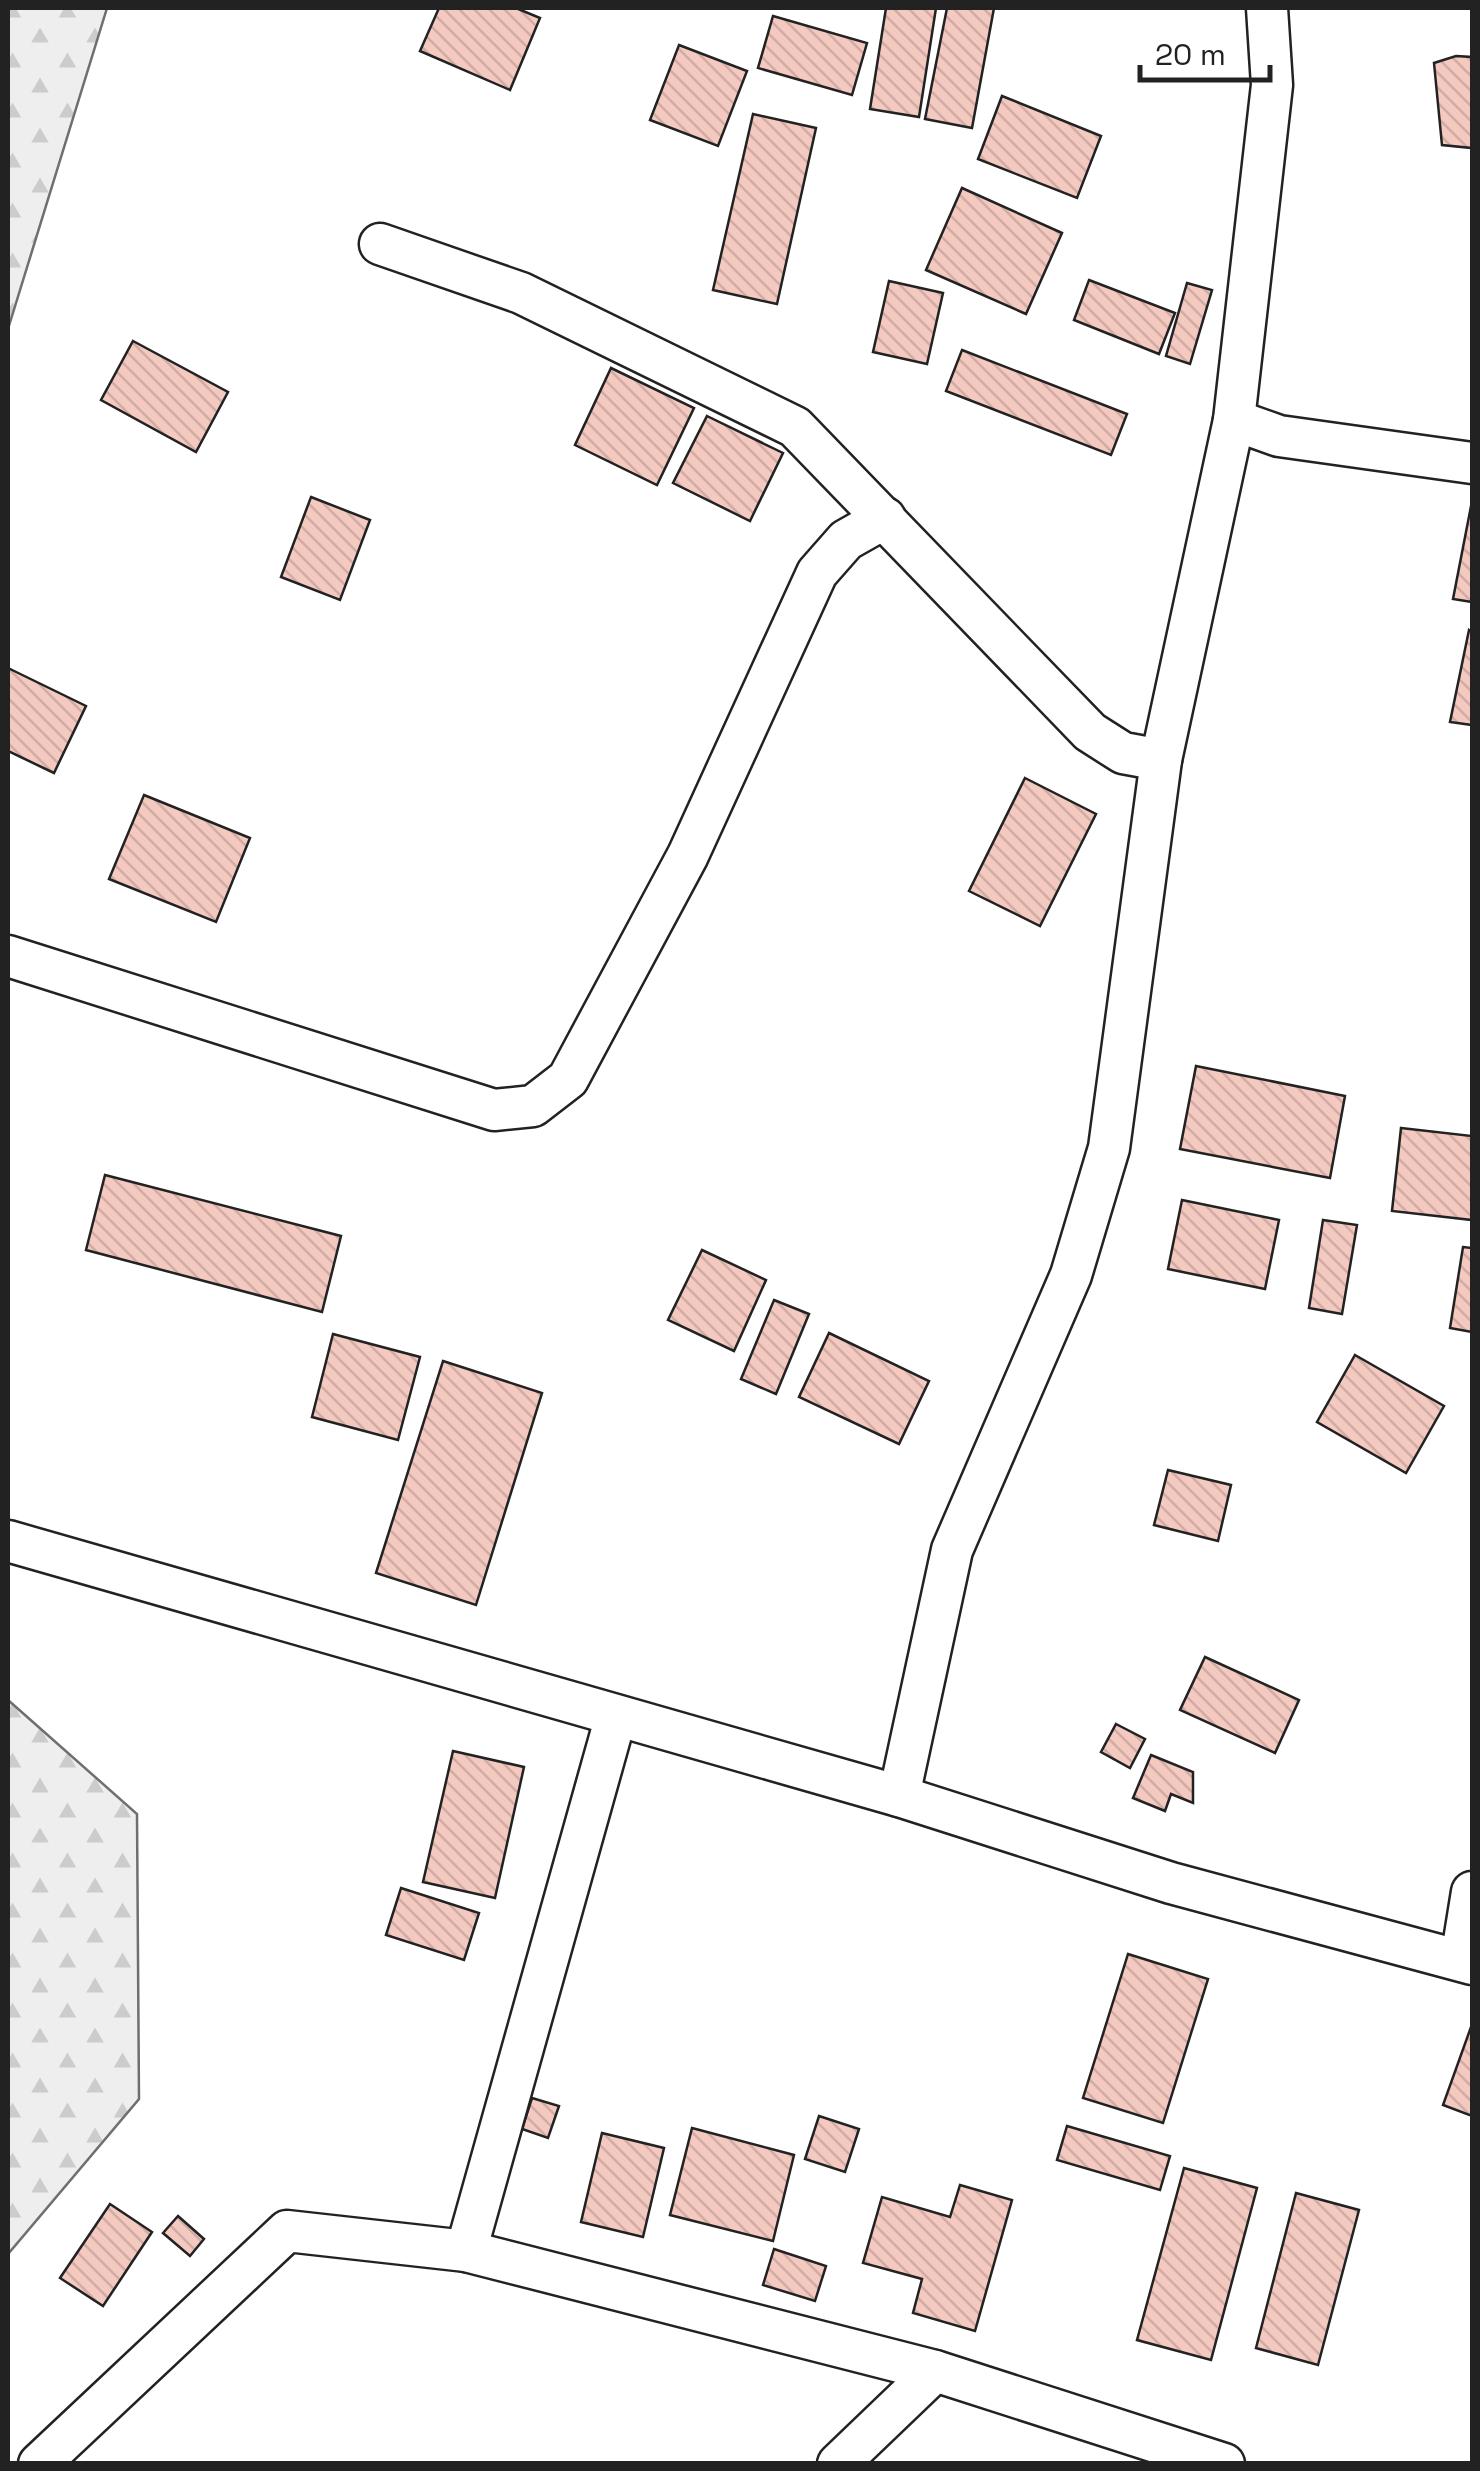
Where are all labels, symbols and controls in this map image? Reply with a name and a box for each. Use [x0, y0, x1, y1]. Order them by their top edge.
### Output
scale bar [1140, 20, 1270, 82]
text: 20 m [1155, 35, 1226, 74]

